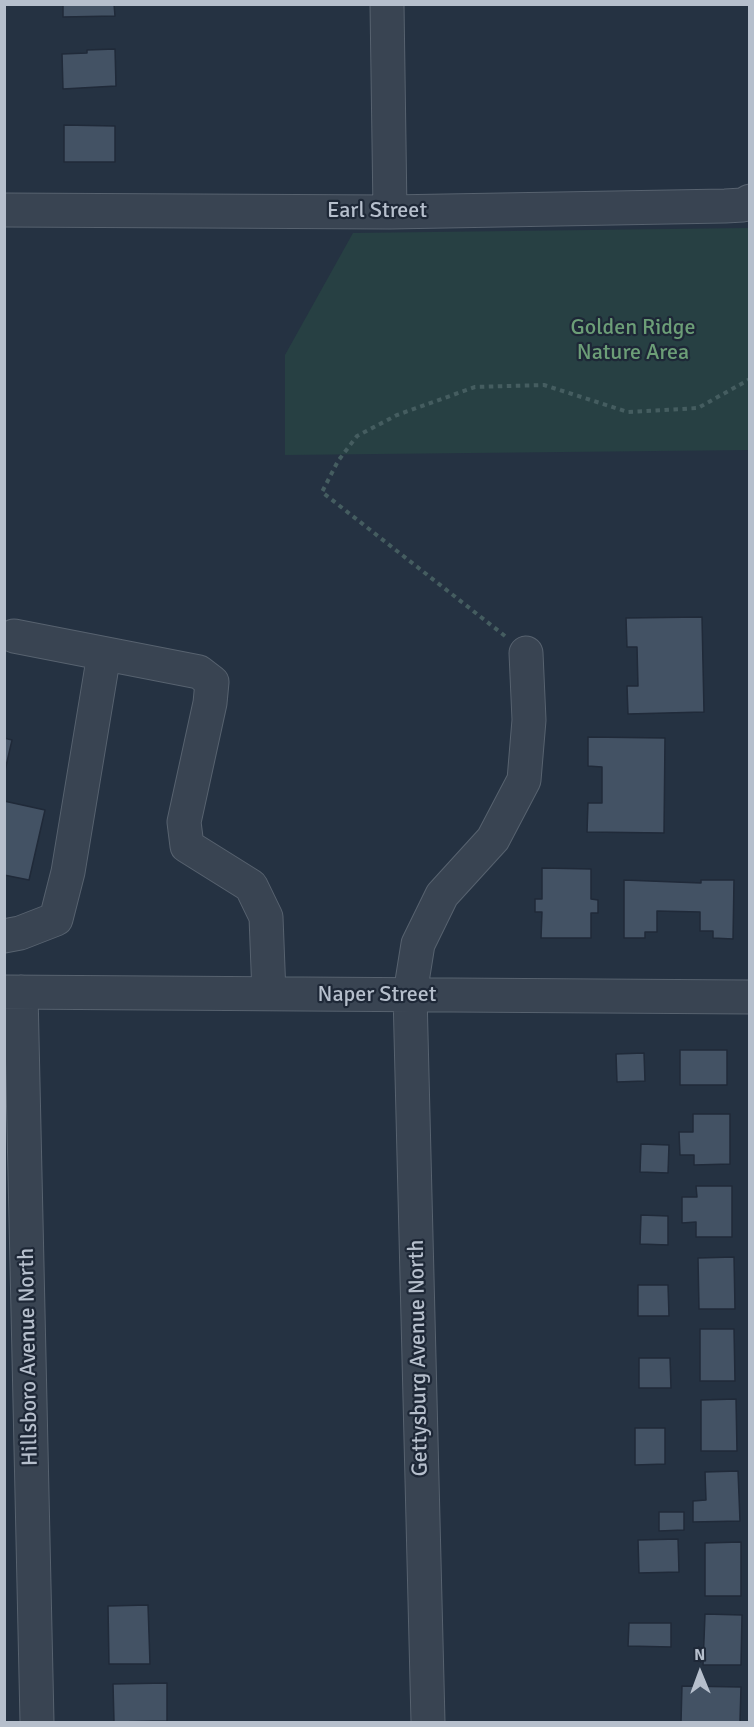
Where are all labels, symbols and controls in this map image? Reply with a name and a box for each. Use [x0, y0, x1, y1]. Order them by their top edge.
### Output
street label: Earl Street [327, 198, 427, 224]
park label: Golden Ridge Nature Area [571, 315, 695, 366]
street label: Naper Street [317, 982, 437, 1008]
street label: Gettysburg Avenue North [404, 1239, 434, 1477]
street label: Hillsboro Avenue North [14, 1248, 44, 1466]
north arrow [670, 1643, 730, 1703]
text: N [694, 1645, 705, 1665]

